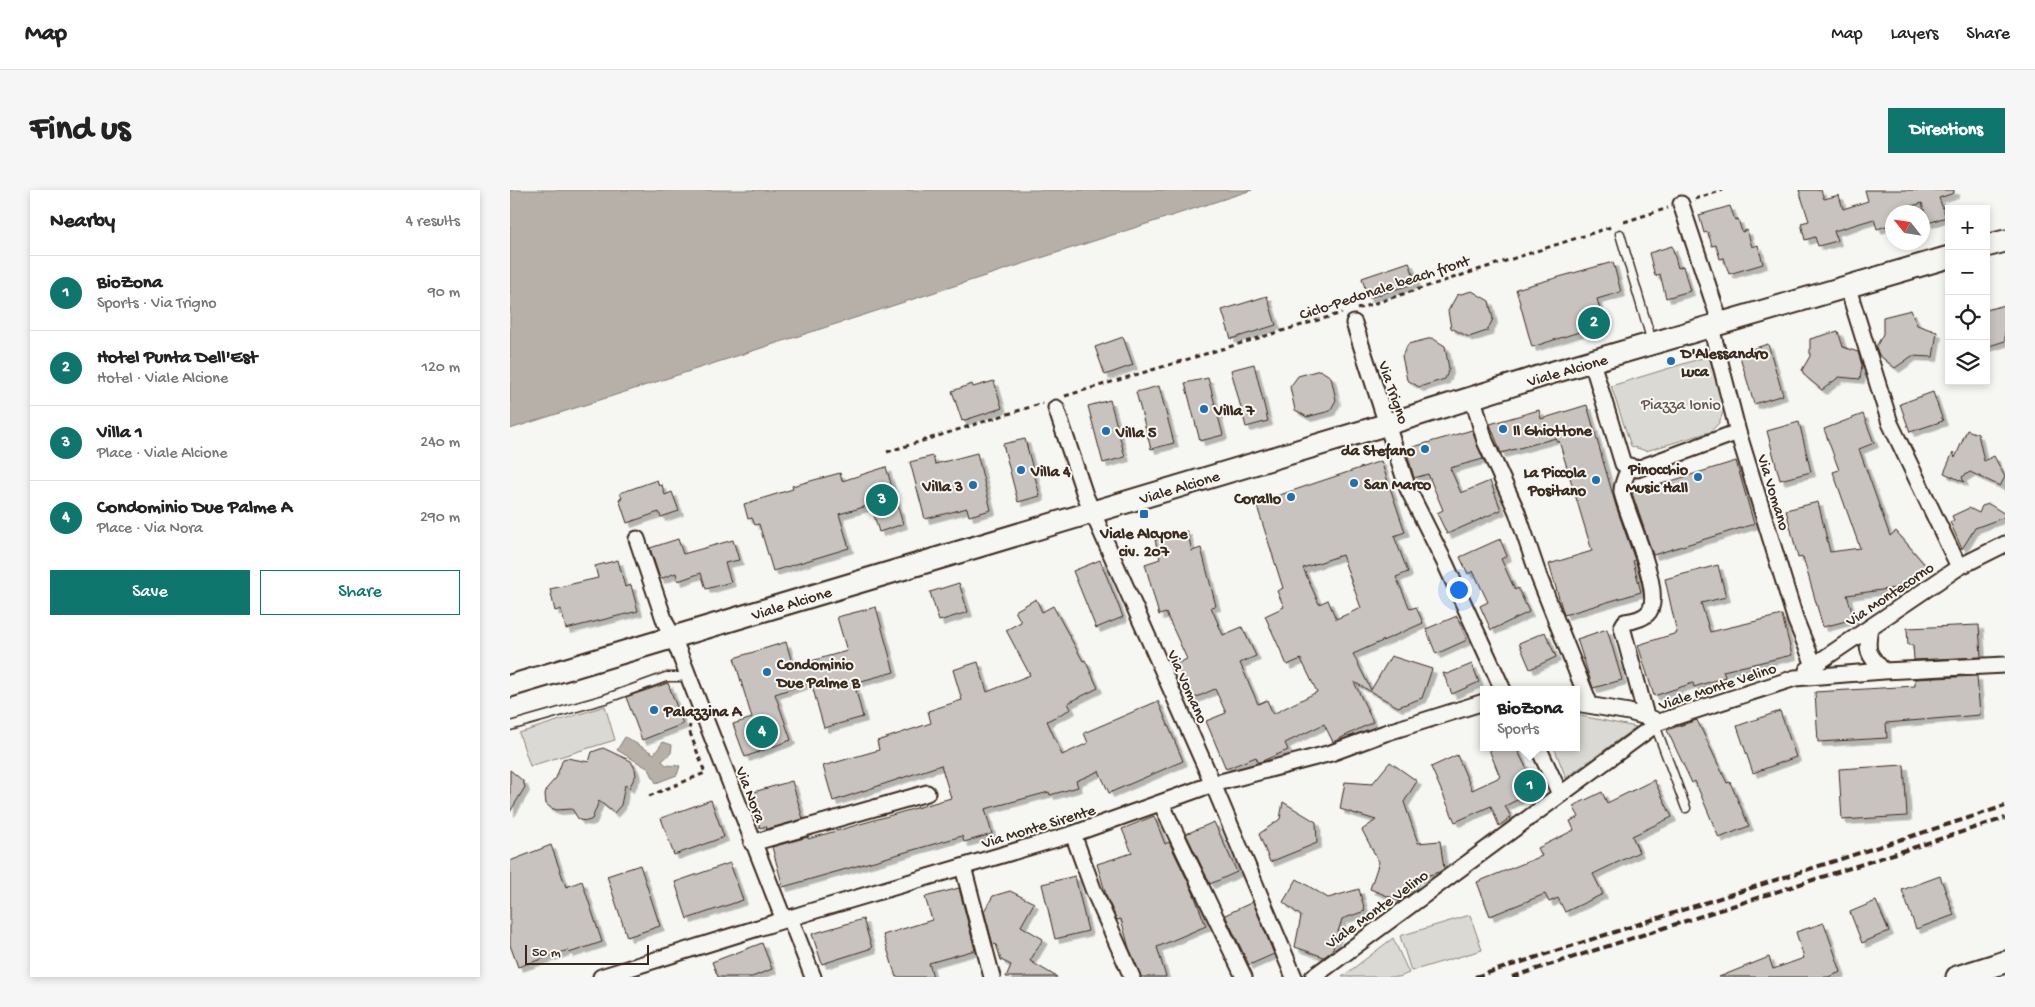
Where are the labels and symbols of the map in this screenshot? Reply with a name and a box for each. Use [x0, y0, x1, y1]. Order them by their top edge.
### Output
north arrow [1885, 205, 1930, 250]
street label: Ciclo-Pedonale beach front [1298, 252, 1474, 326]
pin: 2 [1578, 304, 1610, 342]
place label: D'Alessandro Luca [1679, 346, 1769, 383]
street label: Viale Alcione [1525, 352, 1611, 393]
marker: D'Alessandro Luca [1665, 355, 1677, 367]
street label: Via Trigno [1372, 358, 1411, 427]
park label: Piazza Ionio [1640, 397, 1721, 416]
marker: Villa 7 [1198, 403, 1210, 415]
place label: Villa 7 [1213, 403, 1255, 422]
marker: Il Ghiottone [1497, 423, 1509, 435]
place label: Il Ghiottone [1513, 423, 1593, 442]
marker: Villa 5 [1100, 425, 1112, 437]
place label: Villa 5 [1115, 425, 1157, 444]
place label: da Stefano [1341, 442, 1416, 462]
marker: da Stefano [1419, 443, 1431, 455]
street label: Via Vomano [1751, 452, 1792, 533]
place label: Pinocchio Music Hall [1626, 462, 1689, 499]
marker: Villa 4 [1015, 464, 1027, 476]
place label: Villa 4 [1030, 464, 1071, 483]
place label: La Piccola Positano [1524, 465, 1587, 502]
street label: Viale Alcione [1137, 468, 1223, 511]
marker: Pinocchio Music Hall [1692, 471, 1704, 483]
marker: La Piccola Positano [1590, 474, 1602, 486]
marker: San Marco [1348, 477, 1360, 489]
place label: San Marco [1364, 477, 1432, 496]
place label: Villa 3 [922, 479, 963, 498]
marker: Villa 3 [967, 479, 979, 491]
pin: 3 [866, 481, 898, 519]
place label: Corallo [1233, 491, 1282, 510]
marker: Corallo [1285, 491, 1297, 503]
marker: Viale Alcyone civ. 207 [1138, 508, 1150, 520]
place label: Viale Alcyone civ. 207 [1099, 526, 1188, 563]
street label: Via Montecorno [1842, 559, 1939, 633]
your location [1446, 577, 1472, 603]
street label: Viale Alcione [749, 584, 835, 627]
street label: Via Vomano [1161, 647, 1210, 727]
place label: Condominio Due Palme B [775, 657, 861, 694]
street label: Viale Monte Velino [1656, 660, 1779, 717]
marker: Condominio Due Palme B [761, 666, 773, 678]
marker: Palazzina A [648, 704, 660, 716]
place label: Palazzina A [663, 704, 743, 723]
pin: 4 [746, 713, 778, 751]
street label: Via Nora [729, 764, 768, 827]
pin: 1 [1514, 767, 1546, 805]
street label: Via Monte Sirente [979, 802, 1099, 855]
street label: Viale Monte Velino [1322, 867, 1433, 955]
scale bar [525, 942, 649, 965]

